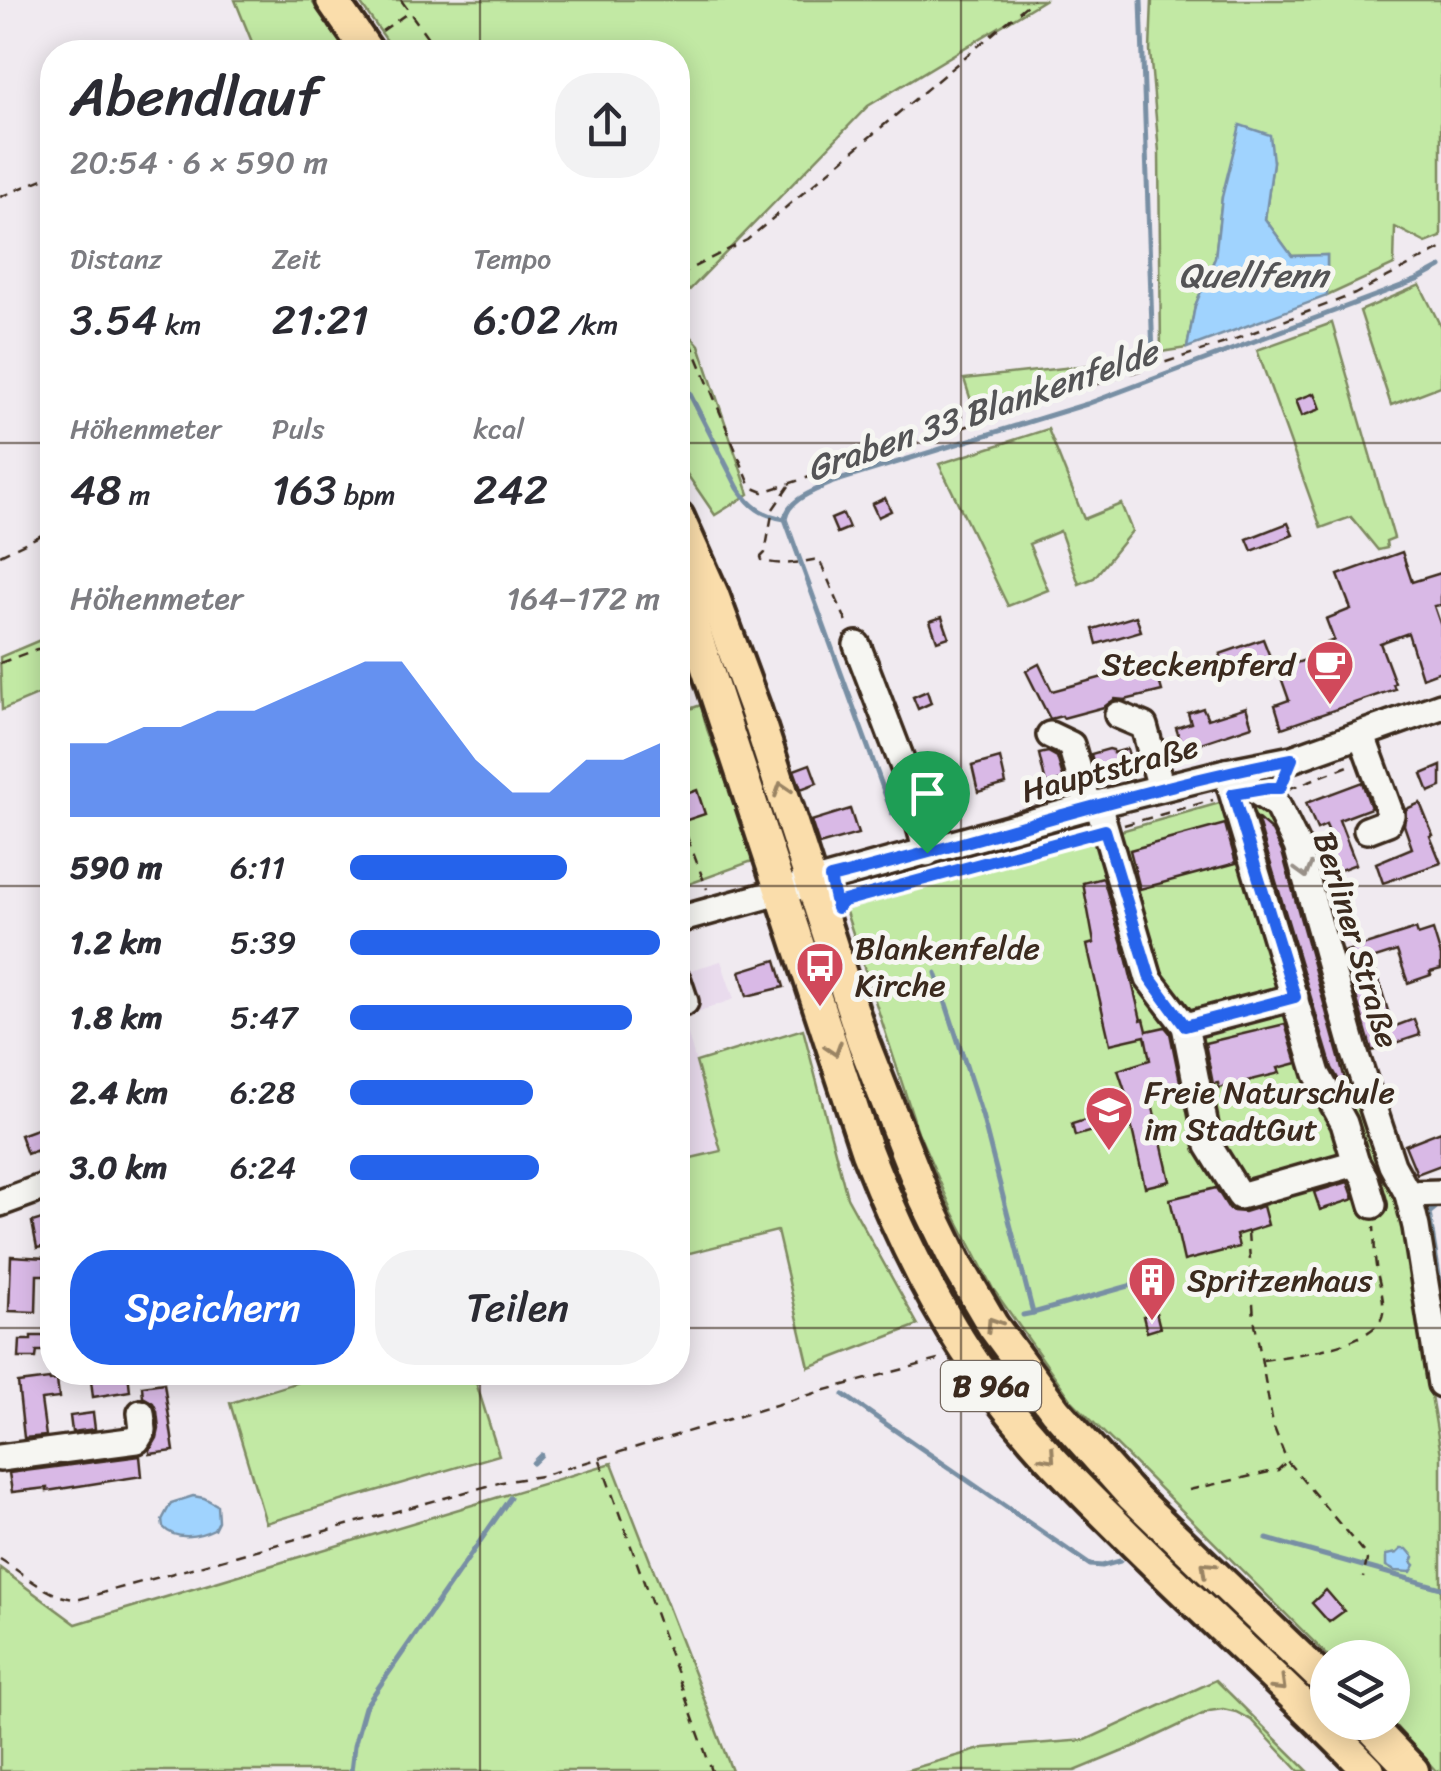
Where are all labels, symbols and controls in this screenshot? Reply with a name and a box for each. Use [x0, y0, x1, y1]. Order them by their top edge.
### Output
text: Abendlauf [70, 48, 320, 145]
button: share [555, 73, 660, 178]
text: 20:54 · 6 × 590 m [70, 134, 328, 191]
text: Distanz [70, 234, 162, 283]
text: Zeit [272, 234, 321, 283]
text: Tempo [473, 234, 551, 283]
water label: Quellfenn [1178, 244, 1331, 306]
text: 3.54 [70, 283, 158, 357]
text: 21:21 [272, 283, 369, 357]
text: 6:02 [473, 283, 561, 357]
text: km [158, 300, 201, 349]
text: /km [561, 300, 618, 349]
water label: Graben 33 Blankenfelde [798, 320, 1169, 499]
text: Höhenmeter [70, 404, 221, 453]
text: Puls [272, 404, 325, 453]
text: kcal [473, 404, 524, 453]
text: 48 [70, 453, 122, 527]
text: 163 [272, 453, 337, 527]
text: 242 [473, 453, 548, 527]
text: m [122, 470, 150, 519]
text: bpm [337, 470, 396, 519]
text: Höhenmeter [70, 570, 243, 627]
text: 164–172 m [507, 570, 660, 627]
place label: Steckenpferd [1102, 636, 1297, 693]
cafe icon: Steckenpferd [1304, 638, 1356, 706]
street label: Hauptstraße [1015, 718, 1205, 820]
pin [885, 751, 970, 854]
icon: arrive [900, 766, 955, 821]
one-way arrow [773, 781, 793, 798]
street label: Berliner Straße [1296, 825, 1416, 1055]
text: 590 m [70, 839, 162, 896]
text: 6:11 [230, 839, 285, 896]
one-way arrow [1292, 862, 1313, 879]
text: 1.2 km [70, 914, 162, 971]
text: 5:39 [230, 914, 296, 971]
place label: Blankenfelde Kirche [855, 920, 1040, 1014]
bus stop icon: Blankenfelde Kirche [794, 940, 846, 1008]
text: 1.8 km [70, 989, 163, 1046]
text: 5:47 [230, 989, 298, 1046]
one-way arrow [822, 1040, 842, 1057]
text: 2.4 km [70, 1064, 168, 1121]
text: 6:28 [230, 1064, 296, 1121]
place label: Freie Naturschule im StadtGut [1144, 1064, 1395, 1158]
school or university icon: Freie Naturschule im StadtGut [1083, 1084, 1135, 1152]
text: 3.0 km [70, 1139, 167, 1196]
text: 6:24 [230, 1139, 296, 1196]
button: Speichern [70, 1250, 355, 1365]
button: Teilen [375, 1250, 660, 1365]
place label: Spritzenhaus [1187, 1252, 1373, 1309]
building icon: Spritzenhaus [1126, 1254, 1178, 1322]
one-way arrow [986, 1317, 1005, 1335]
road number: B 96a [941, 1361, 1041, 1411]
one-way arrow [1037, 1444, 1055, 1463]
one-way arrow [1200, 1562, 1218, 1580]
map controls [1310, 1640, 1410, 1740]
button: layers [1310, 1640, 1410, 1740]
one-way arrow [1268, 1673, 1287, 1691]

